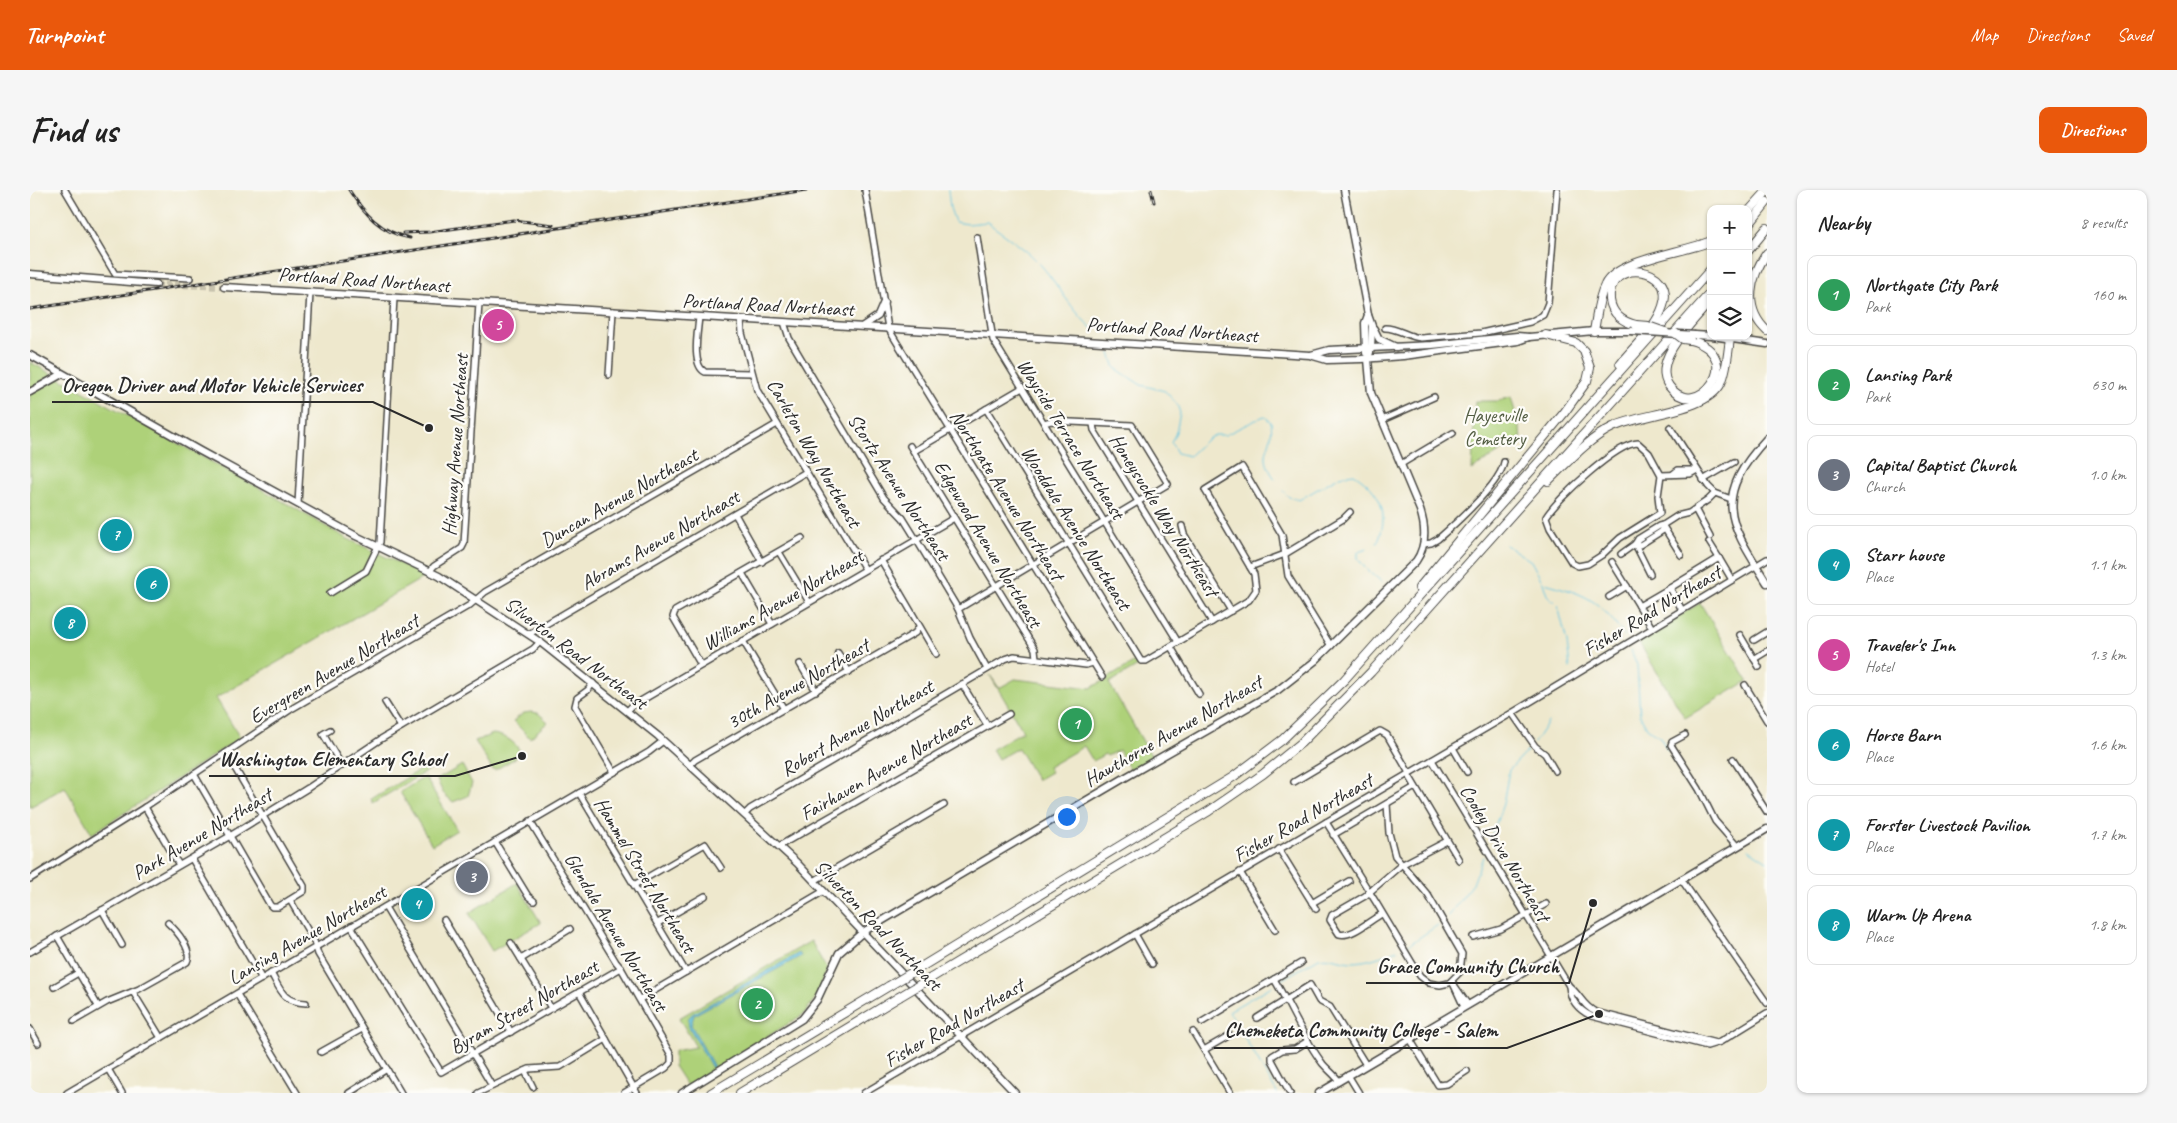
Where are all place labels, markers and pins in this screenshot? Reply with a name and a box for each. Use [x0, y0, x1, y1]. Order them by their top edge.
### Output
pin: 5 [482, 306, 514, 344]
callout: Oregon Driver and Motor Vehicle Services [52, 366, 373, 402]
pin: 7 [100, 516, 132, 554]
pin: 6 [136, 565, 168, 603]
pin: 8 [54, 604, 86, 642]
pin: 1 [1060, 705, 1092, 743]
callout: Washington Elementary School [209, 740, 455, 776]
pin: 3 [456, 858, 488, 896]
pin: 4 [401, 885, 433, 923]
callout: Grace Community Church [1366, 947, 1569, 983]
pin: 2 [741, 985, 773, 1023]
callout: Chemeketa Community College - Salem [1214, 1012, 1507, 1048]

